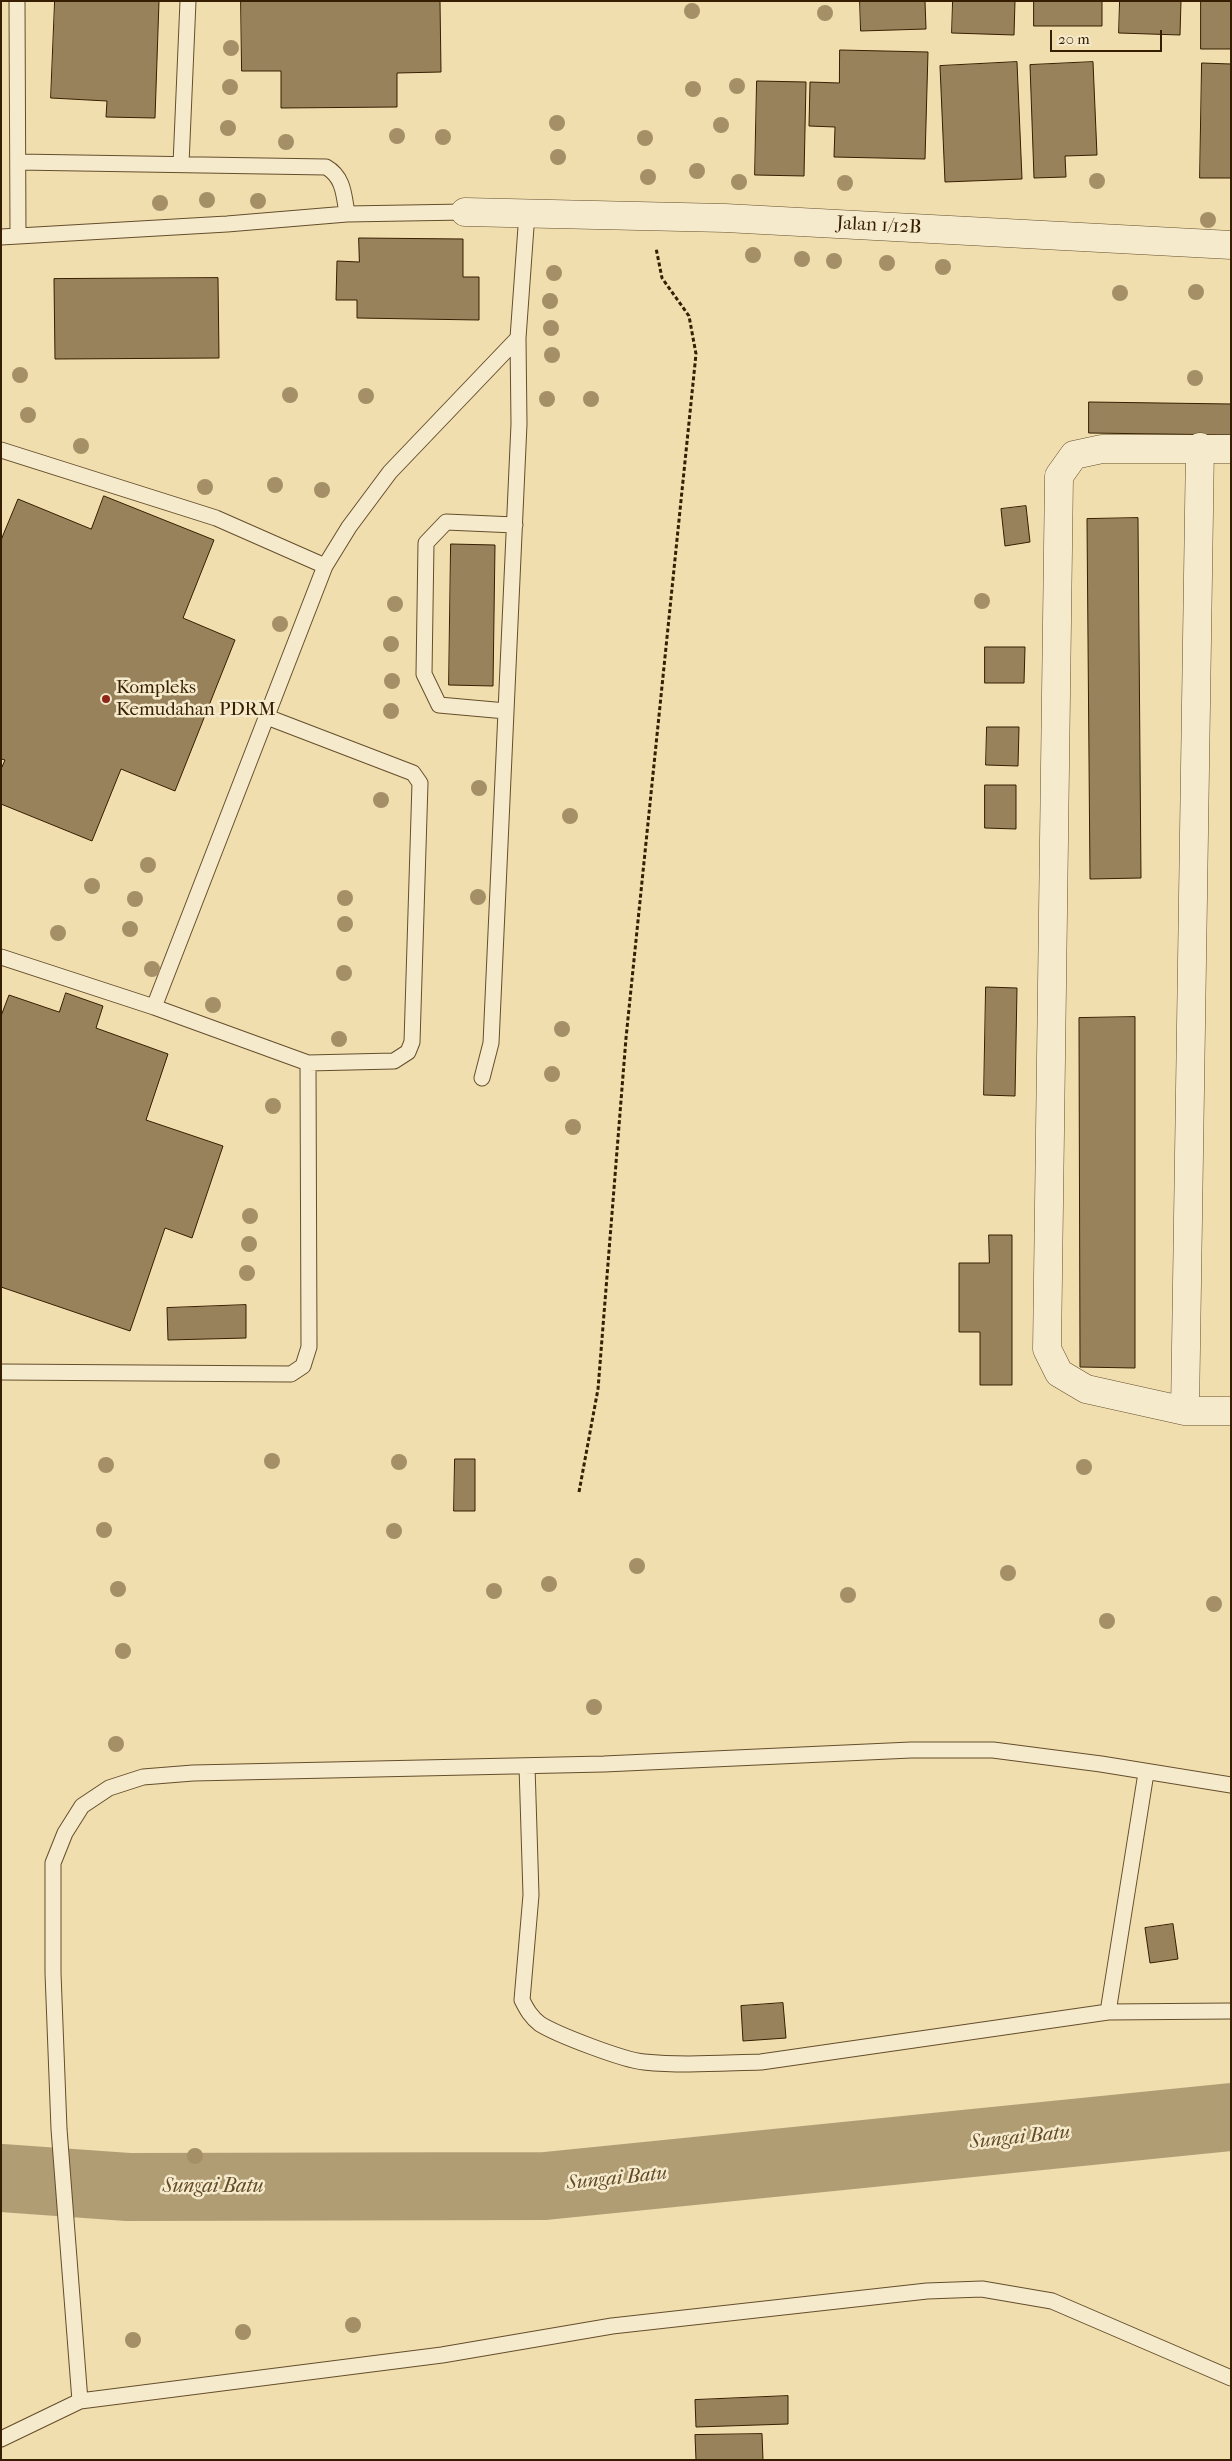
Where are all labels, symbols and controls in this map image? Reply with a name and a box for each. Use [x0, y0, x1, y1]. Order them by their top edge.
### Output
scale bar [1052, 20, 1164, 52]
text: 20 m [1058, 30, 1090, 48]
street label: Jalan 1/12B [836, 212, 922, 240]
place label: Kompleks Kemudahan PDRM [116, 677, 276, 721]
marker: Kompleks Kemudahan PDRM [100, 693, 112, 705]
water label: Sungai Batu [969, 2121, 1071, 2155]
water label: Sungai Batu [566, 2162, 668, 2196]
water label: Sungai Batu [162, 2175, 264, 2199]

